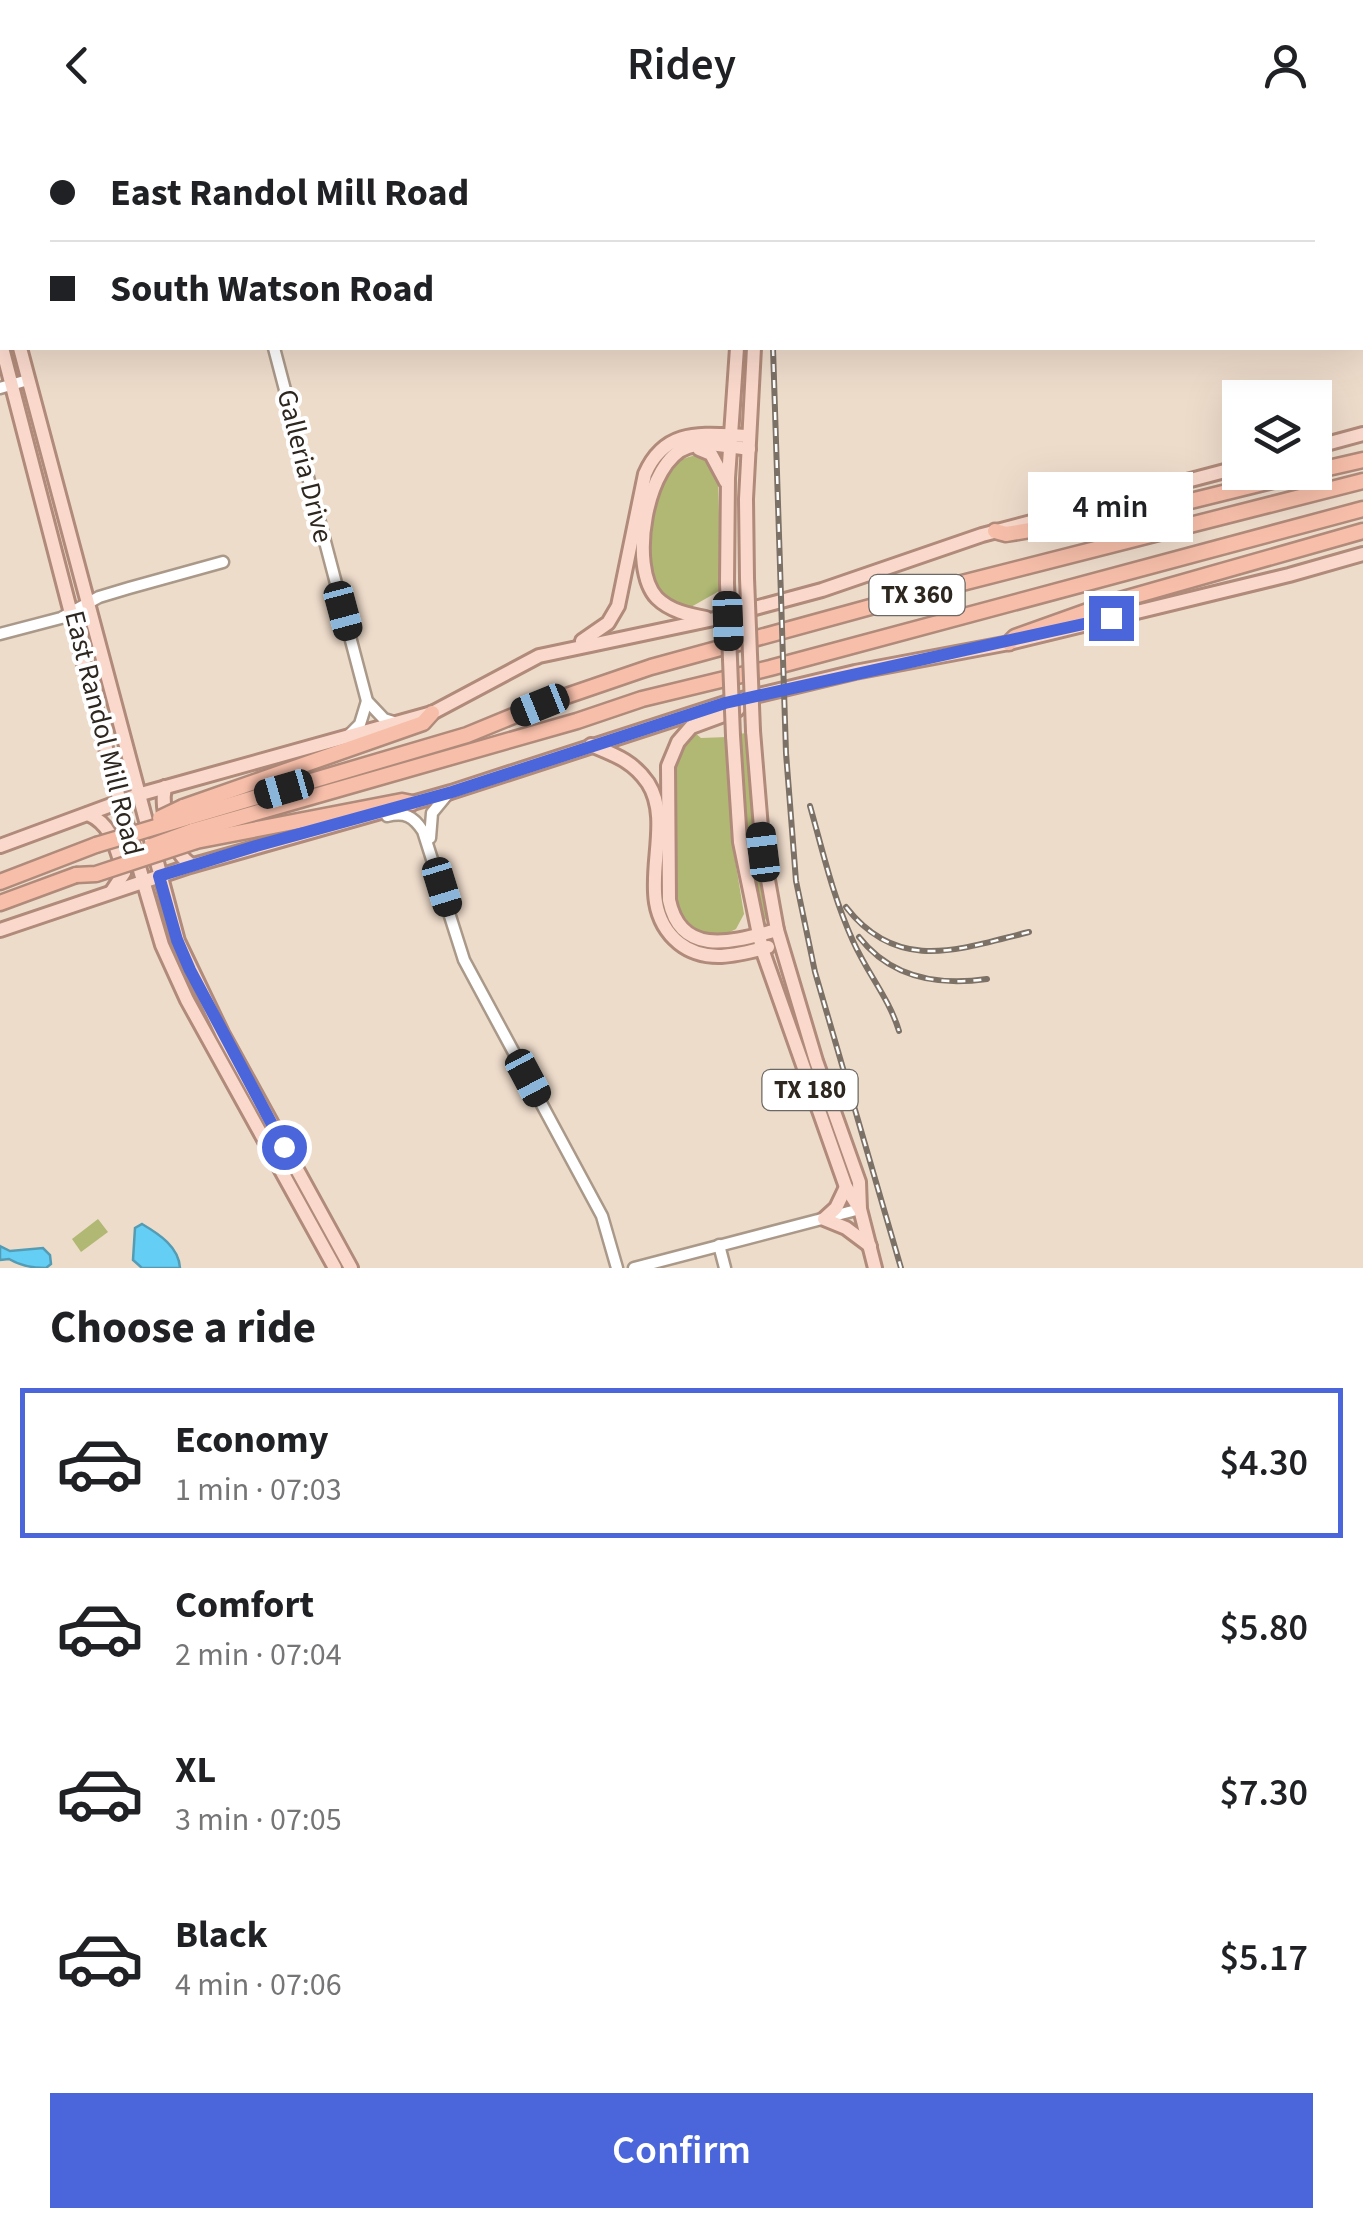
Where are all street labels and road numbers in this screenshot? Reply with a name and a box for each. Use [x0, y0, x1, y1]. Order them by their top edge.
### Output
street label: Galleria Drive [267, 385, 343, 547]
road number: TX 360 [870, 575, 964, 615]
street label: East Randol Mill Road [54, 606, 154, 860]
road number: TX 180 [762, 1070, 858, 1110]

